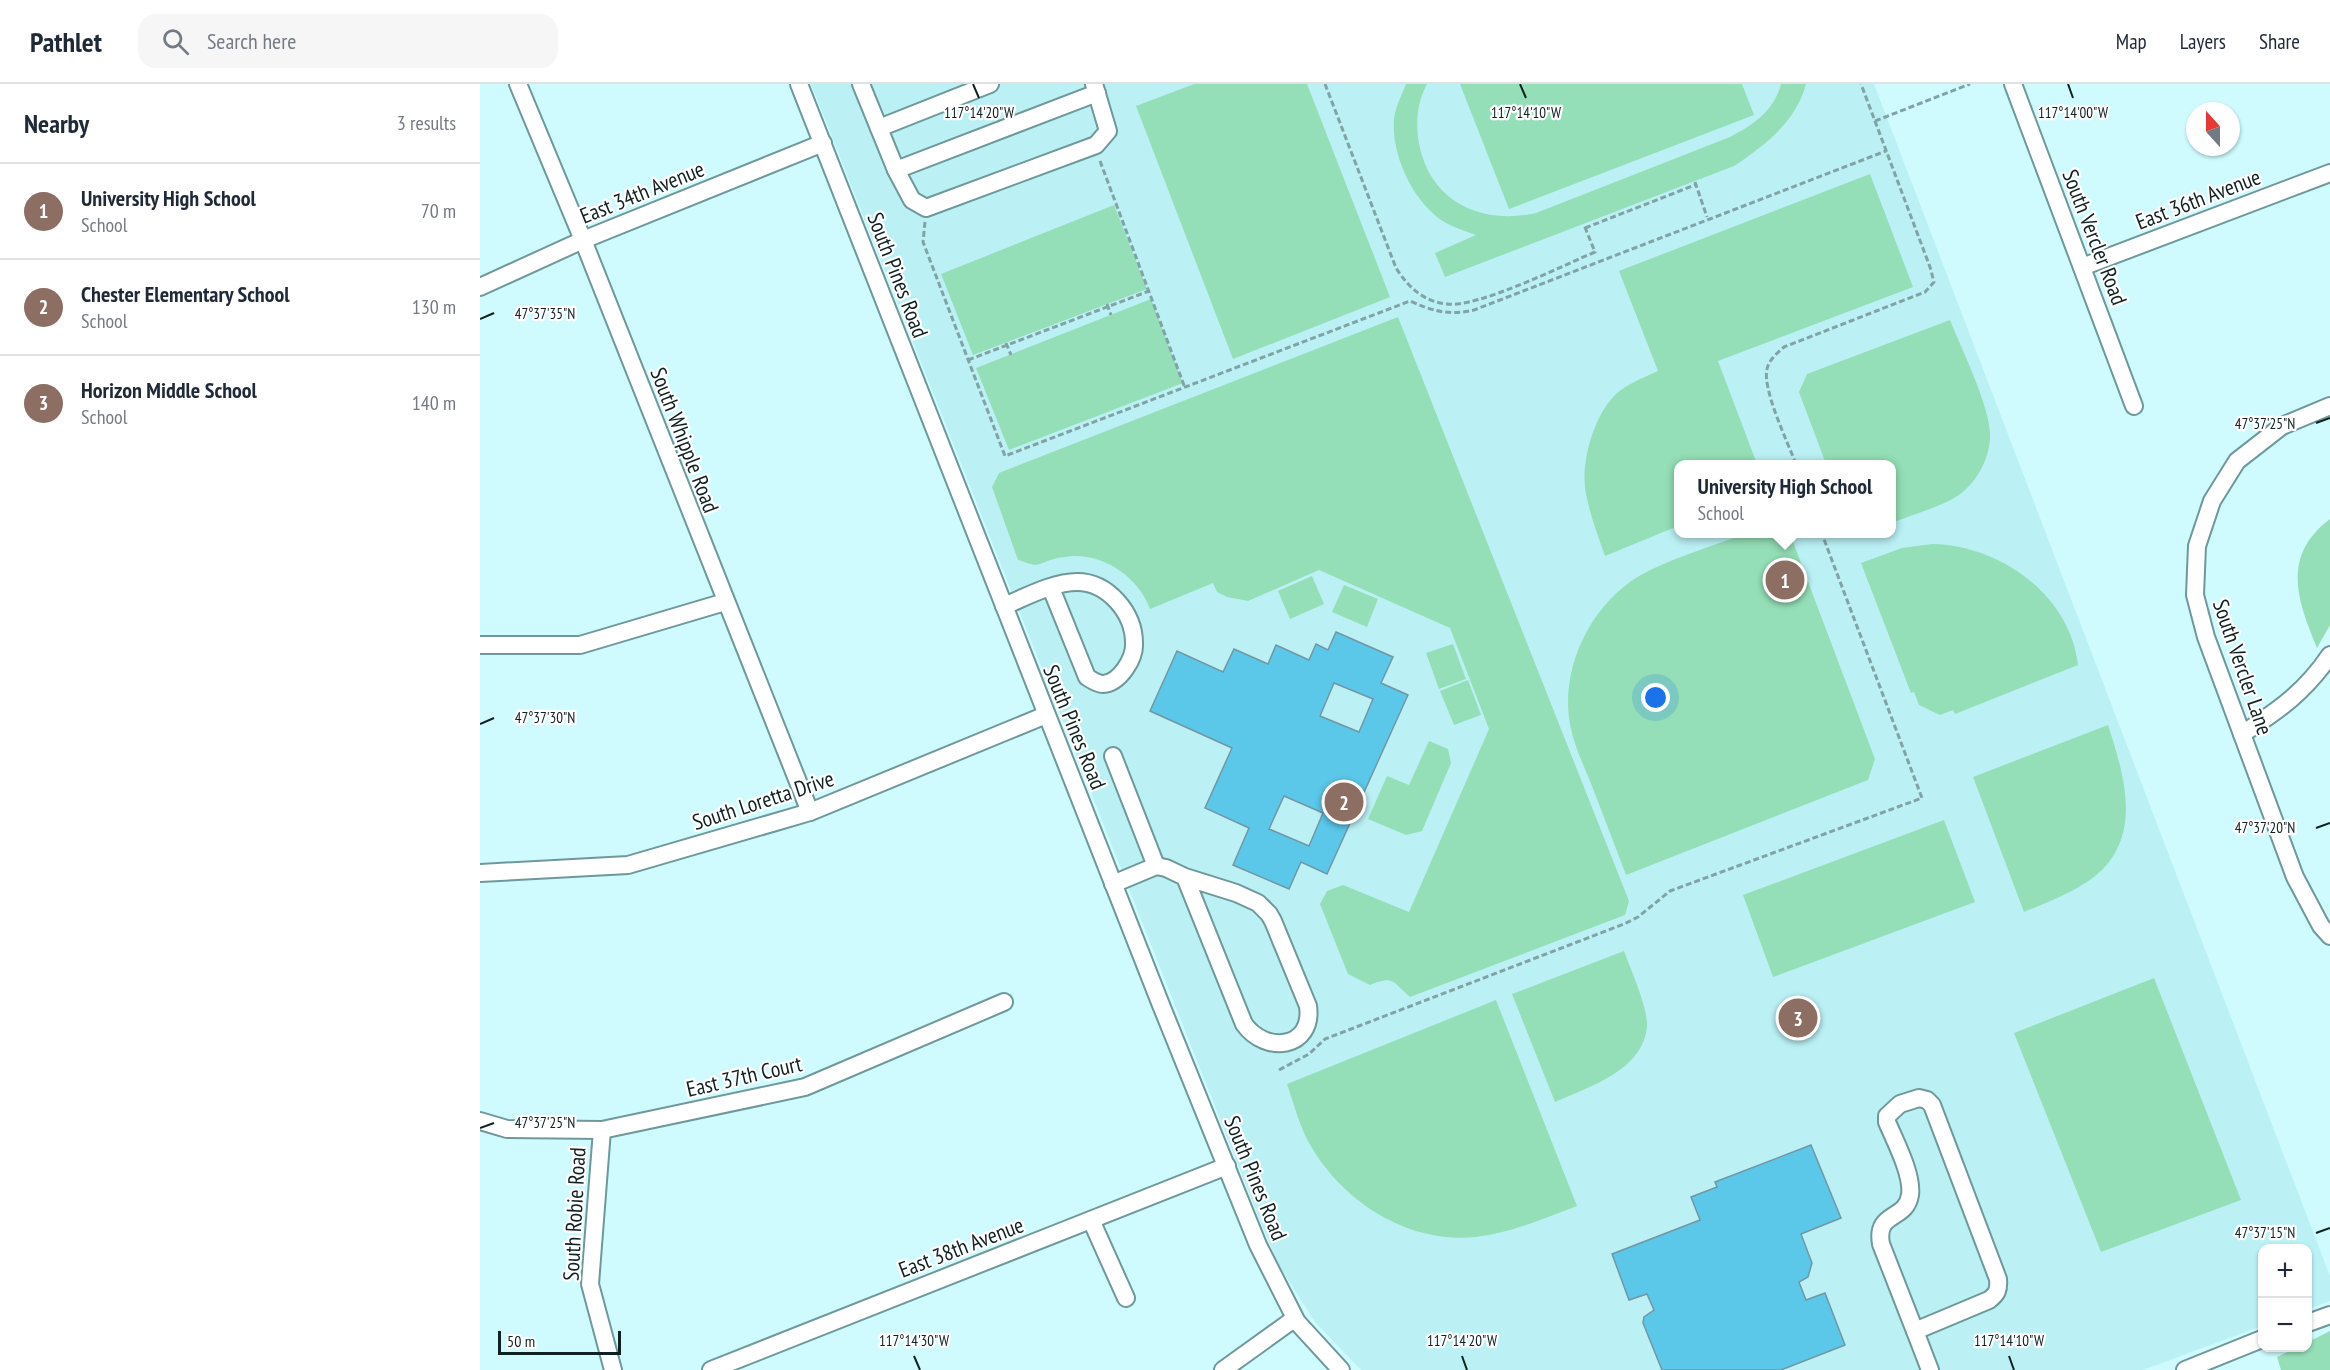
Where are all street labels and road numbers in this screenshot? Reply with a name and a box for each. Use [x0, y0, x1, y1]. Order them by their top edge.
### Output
street label: East 34th Avenue [576, 154, 708, 230]
street label: East 36th Avenue [2132, 162, 2264, 236]
street label: South Vercler Road [2056, 165, 2134, 309]
street label: South Pines Road [861, 208, 935, 342]
street label: South Whipple Road [644, 363, 726, 517]
street label: South Vercler Lane [2207, 595, 2279, 739]
street label: South Pines Road [1037, 661, 1113, 793]
street label: South Loretta Drive [689, 764, 837, 836]
street label: East 37th Court [684, 1049, 804, 1103]
street label: South Pines Road [1218, 1112, 1294, 1244]
street label: South Robie Road [557, 1147, 591, 1281]
street label: East 38th Avenue [895, 1210, 1027, 1284]

